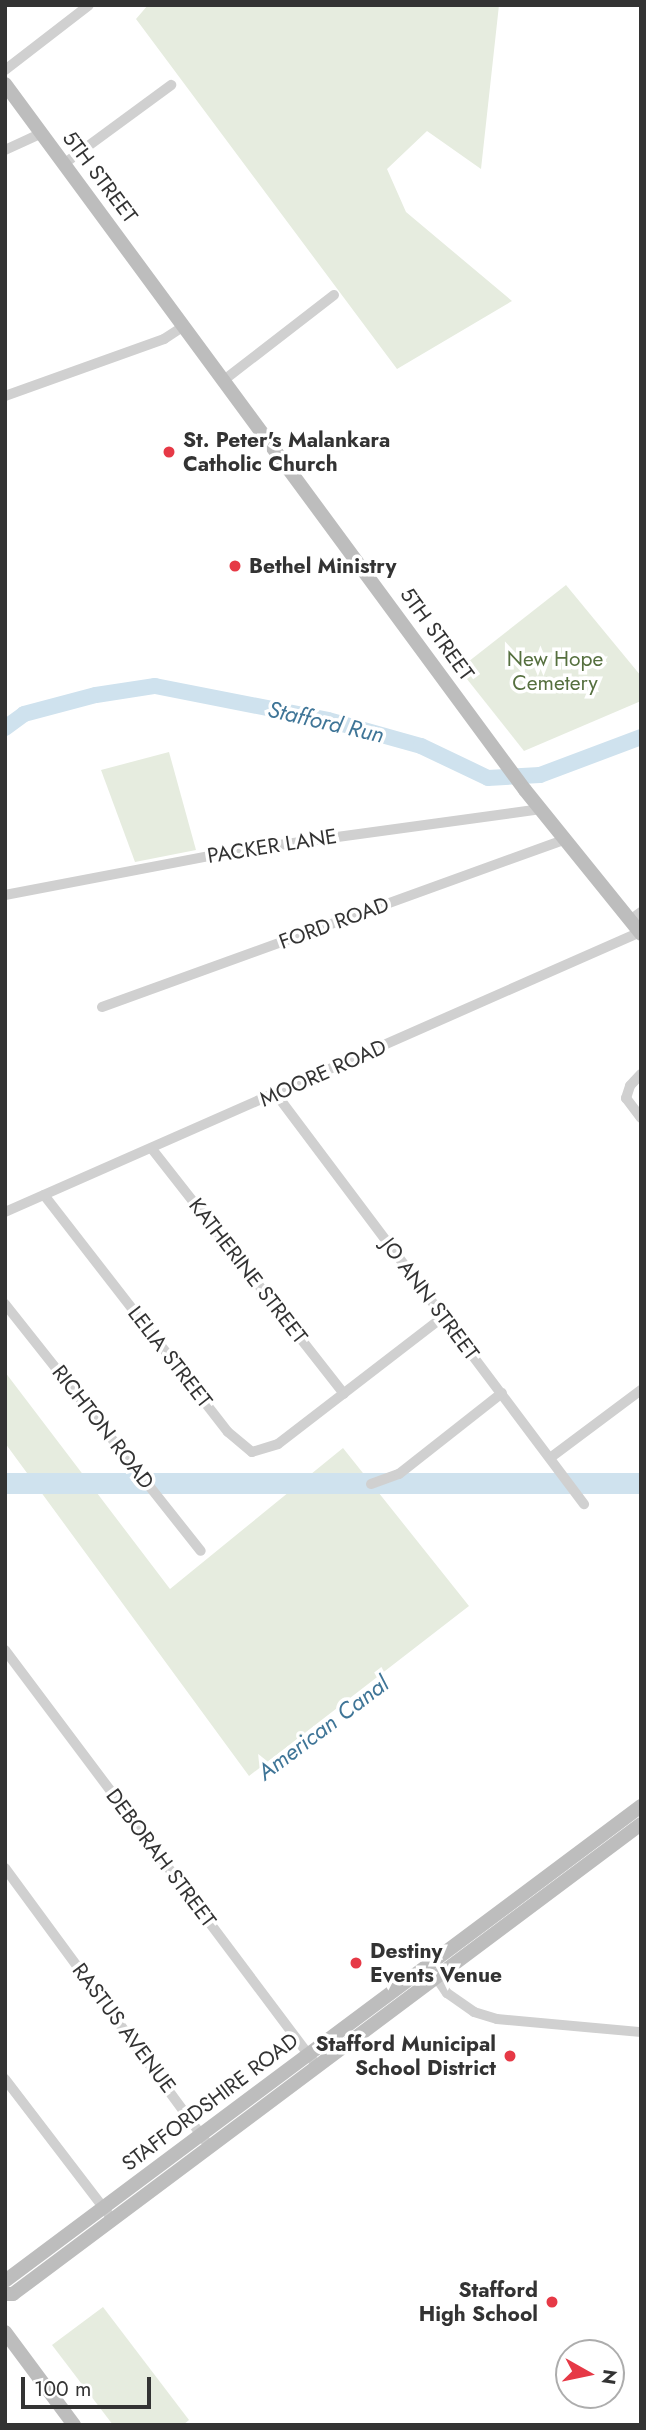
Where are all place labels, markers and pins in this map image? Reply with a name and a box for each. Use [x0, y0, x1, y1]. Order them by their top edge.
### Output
place label: St. Peter's Malankara Catholic Church [183, 427, 390, 477]
marker: St. Peter's Malankara Catholic Church [161, 444, 177, 460]
place label: Bethel Ministry [249, 553, 396, 579]
marker: Bethel Ministry [227, 558, 243, 574]
place label: Destiny Events Venue [370, 1938, 502, 1988]
marker: Destiny Events Venue [348, 1955, 364, 1971]
place label: Stafford Municipal School District [315, 2031, 496, 2081]
marker: Stafford Municipal School District [502, 2048, 518, 2064]
place label: Stafford High School [419, 2277, 538, 2327]
marker: Stafford High School [544, 2294, 560, 2310]

